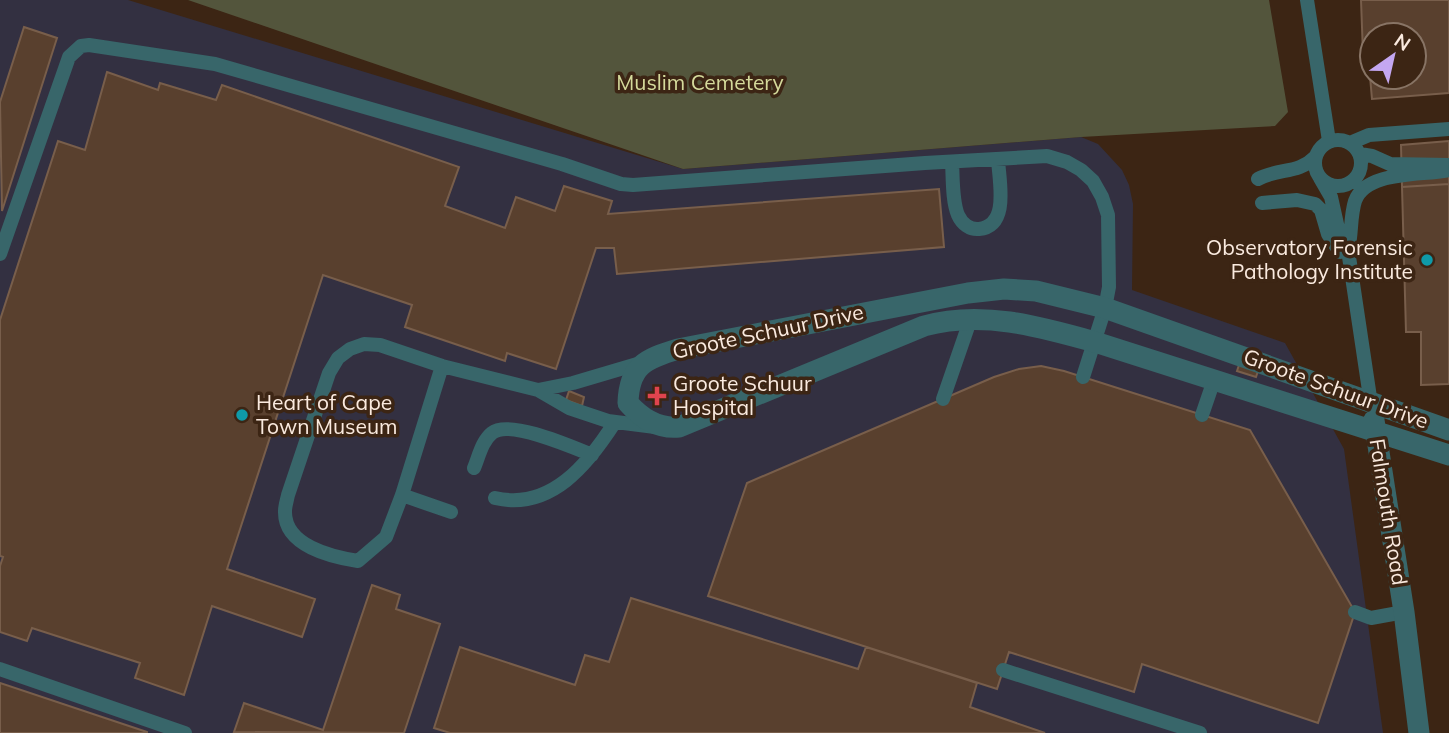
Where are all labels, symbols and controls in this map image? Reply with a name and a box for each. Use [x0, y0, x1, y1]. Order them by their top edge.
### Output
north arrow [1358, 21, 1428, 91]
text: N [1390, 28, 1415, 56]
park label: Muslim Cemetery [616, 69, 784, 95]
place label: Observatory Forensic Pathology Institute [1206, 234, 1413, 284]
marker: Observatory Forensic Pathology Institute [1419, 252, 1435, 268]
street label: Groote Schuur Drive [670, 298, 866, 364]
street label: Groote Schuur Drive [1240, 343, 1432, 434]
place label: Groote Schuur Hospital [673, 370, 812, 420]
marker: Groote Schuur Hospital [647, 386, 667, 406]
place label: Heart of Cape Town Museum [256, 389, 397, 439]
marker: Heart of Cape Town Museum [234, 407, 250, 423]
street label: Falmouth Road [1365, 437, 1413, 587]

